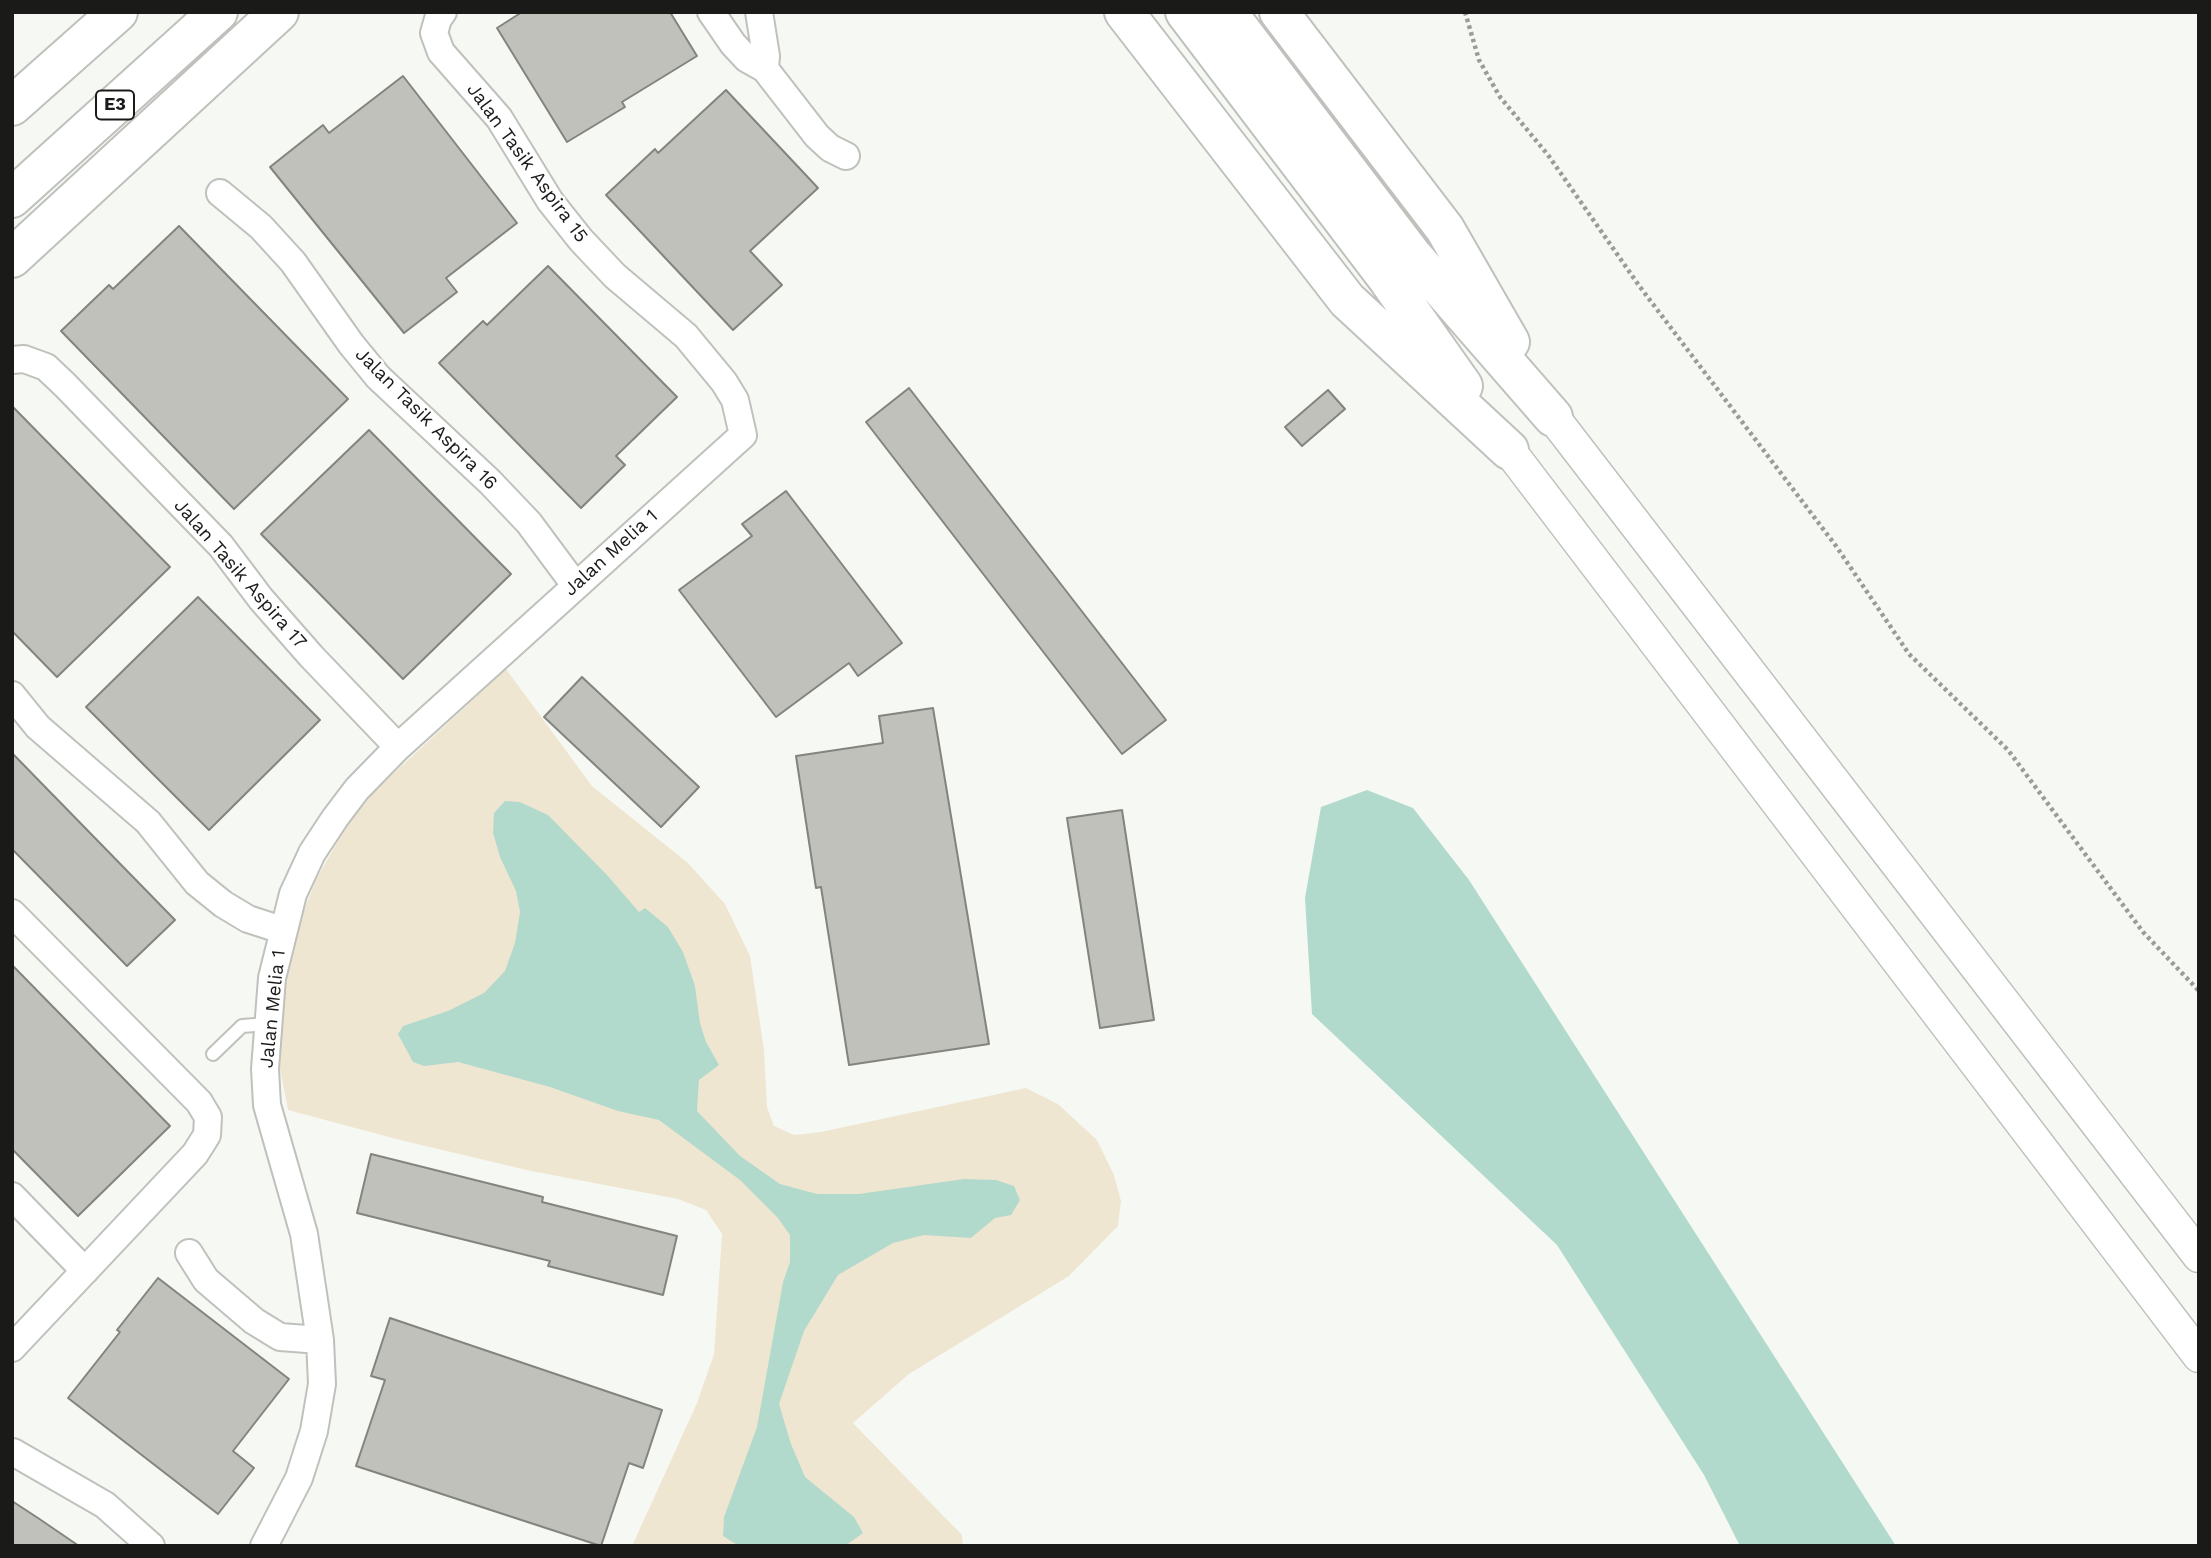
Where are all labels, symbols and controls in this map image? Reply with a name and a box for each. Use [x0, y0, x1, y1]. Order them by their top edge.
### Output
street label: Jalan Tasik Aspira 15 [462, 79, 592, 247]
road number: E3 [96, 90, 134, 120]
street label: Jalan Tasik Aspira 16 [350, 343, 502, 495]
street label: Jalan Tasik Aspira 17 [169, 495, 311, 653]
street label: Jalan Melia 1 [559, 505, 663, 601]
street label: Jalan Melia 1 [255, 949, 291, 1069]

